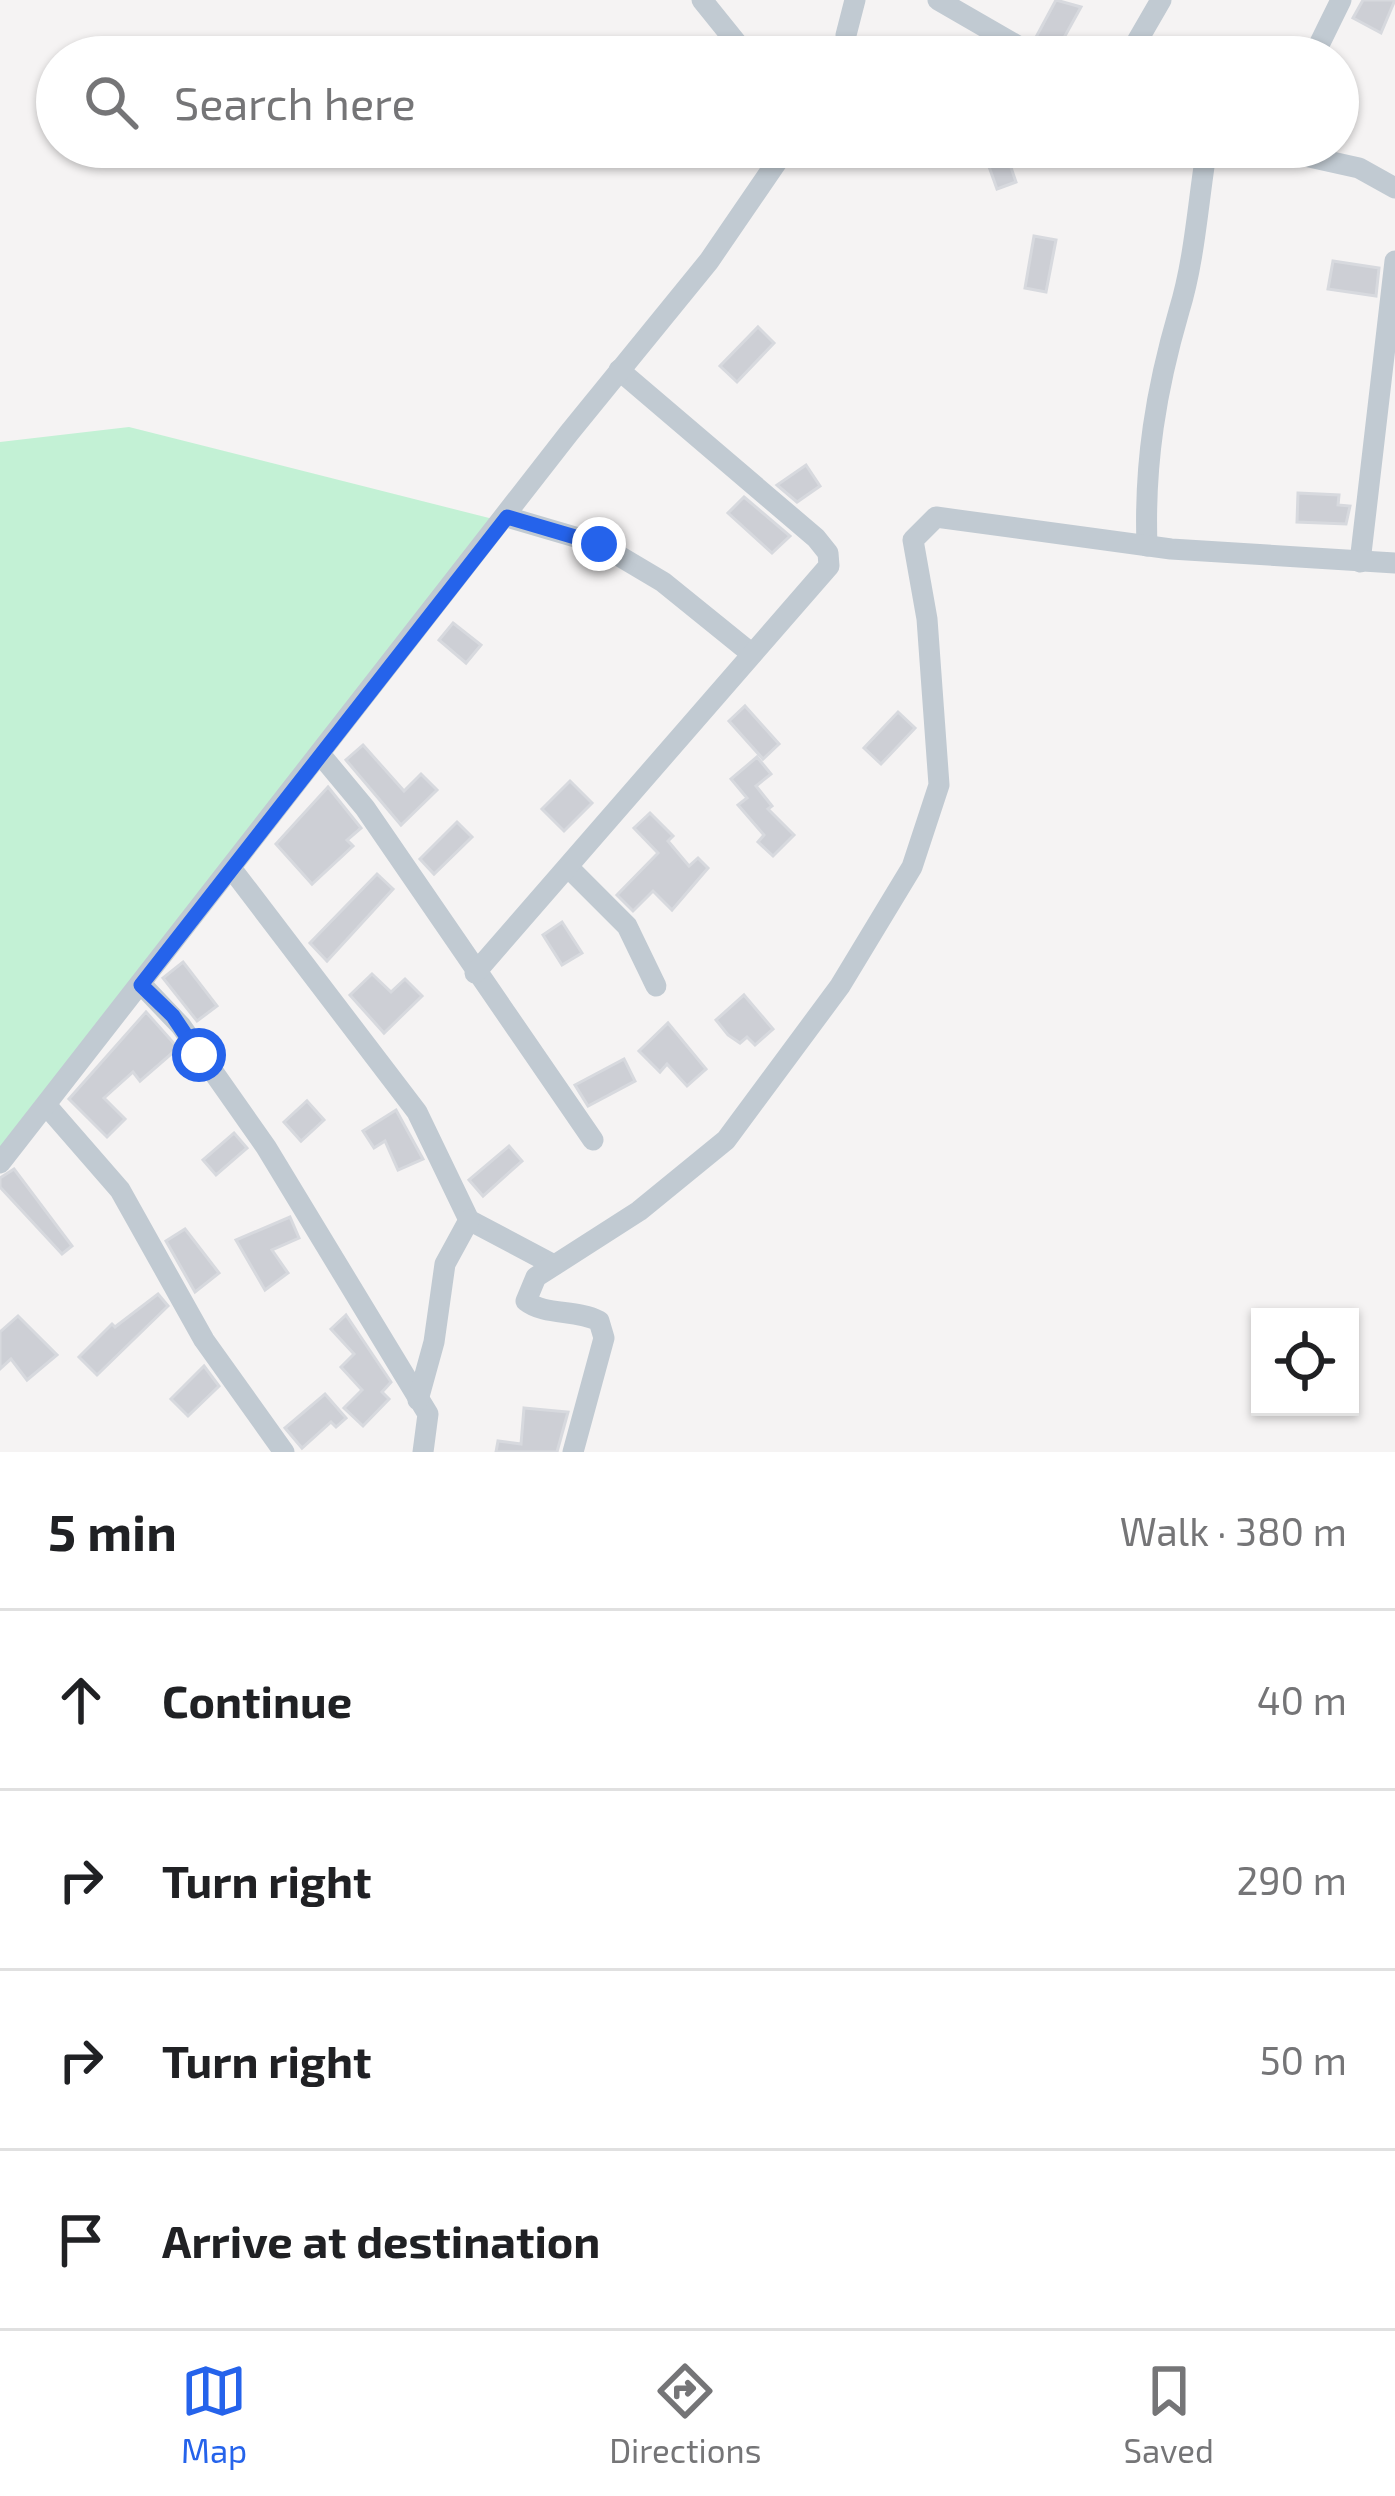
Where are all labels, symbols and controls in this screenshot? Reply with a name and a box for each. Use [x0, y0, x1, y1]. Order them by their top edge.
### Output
search box [36, 36, 1359, 168]
icon: search [78, 69, 144, 135]
text: Search here [174, 75, 416, 129]
route end [572, 517, 626, 571]
route start [172, 1028, 226, 1082]
map controls [1251, 1308, 1359, 1416]
button: locate [1251, 1308, 1359, 1416]
text: 5 min [48, 1500, 177, 1561]
text: Walk · 380 m [1120, 1507, 1347, 1554]
icon: ahead [48, 1667, 114, 1733]
text: Continue [162, 1673, 352, 1727]
text: 40 m [1257, 1676, 1347, 1723]
icon: right [48, 1847, 114, 1913]
text: Turn right [162, 1853, 371, 1907]
text: 290 m [1236, 1856, 1347, 1903]
icon: right [48, 2027, 114, 2093]
text: Turn right [162, 2033, 371, 2087]
text: 50 m [1260, 2036, 1347, 2083]
icon: arrive [48, 2207, 114, 2273]
text: Arrive at destination [162, 2213, 600, 2267]
tab: Map [181, 2358, 247, 2470]
tab: Directions [609, 2358, 761, 2470]
tab: Saved [1123, 2358, 1214, 2470]

